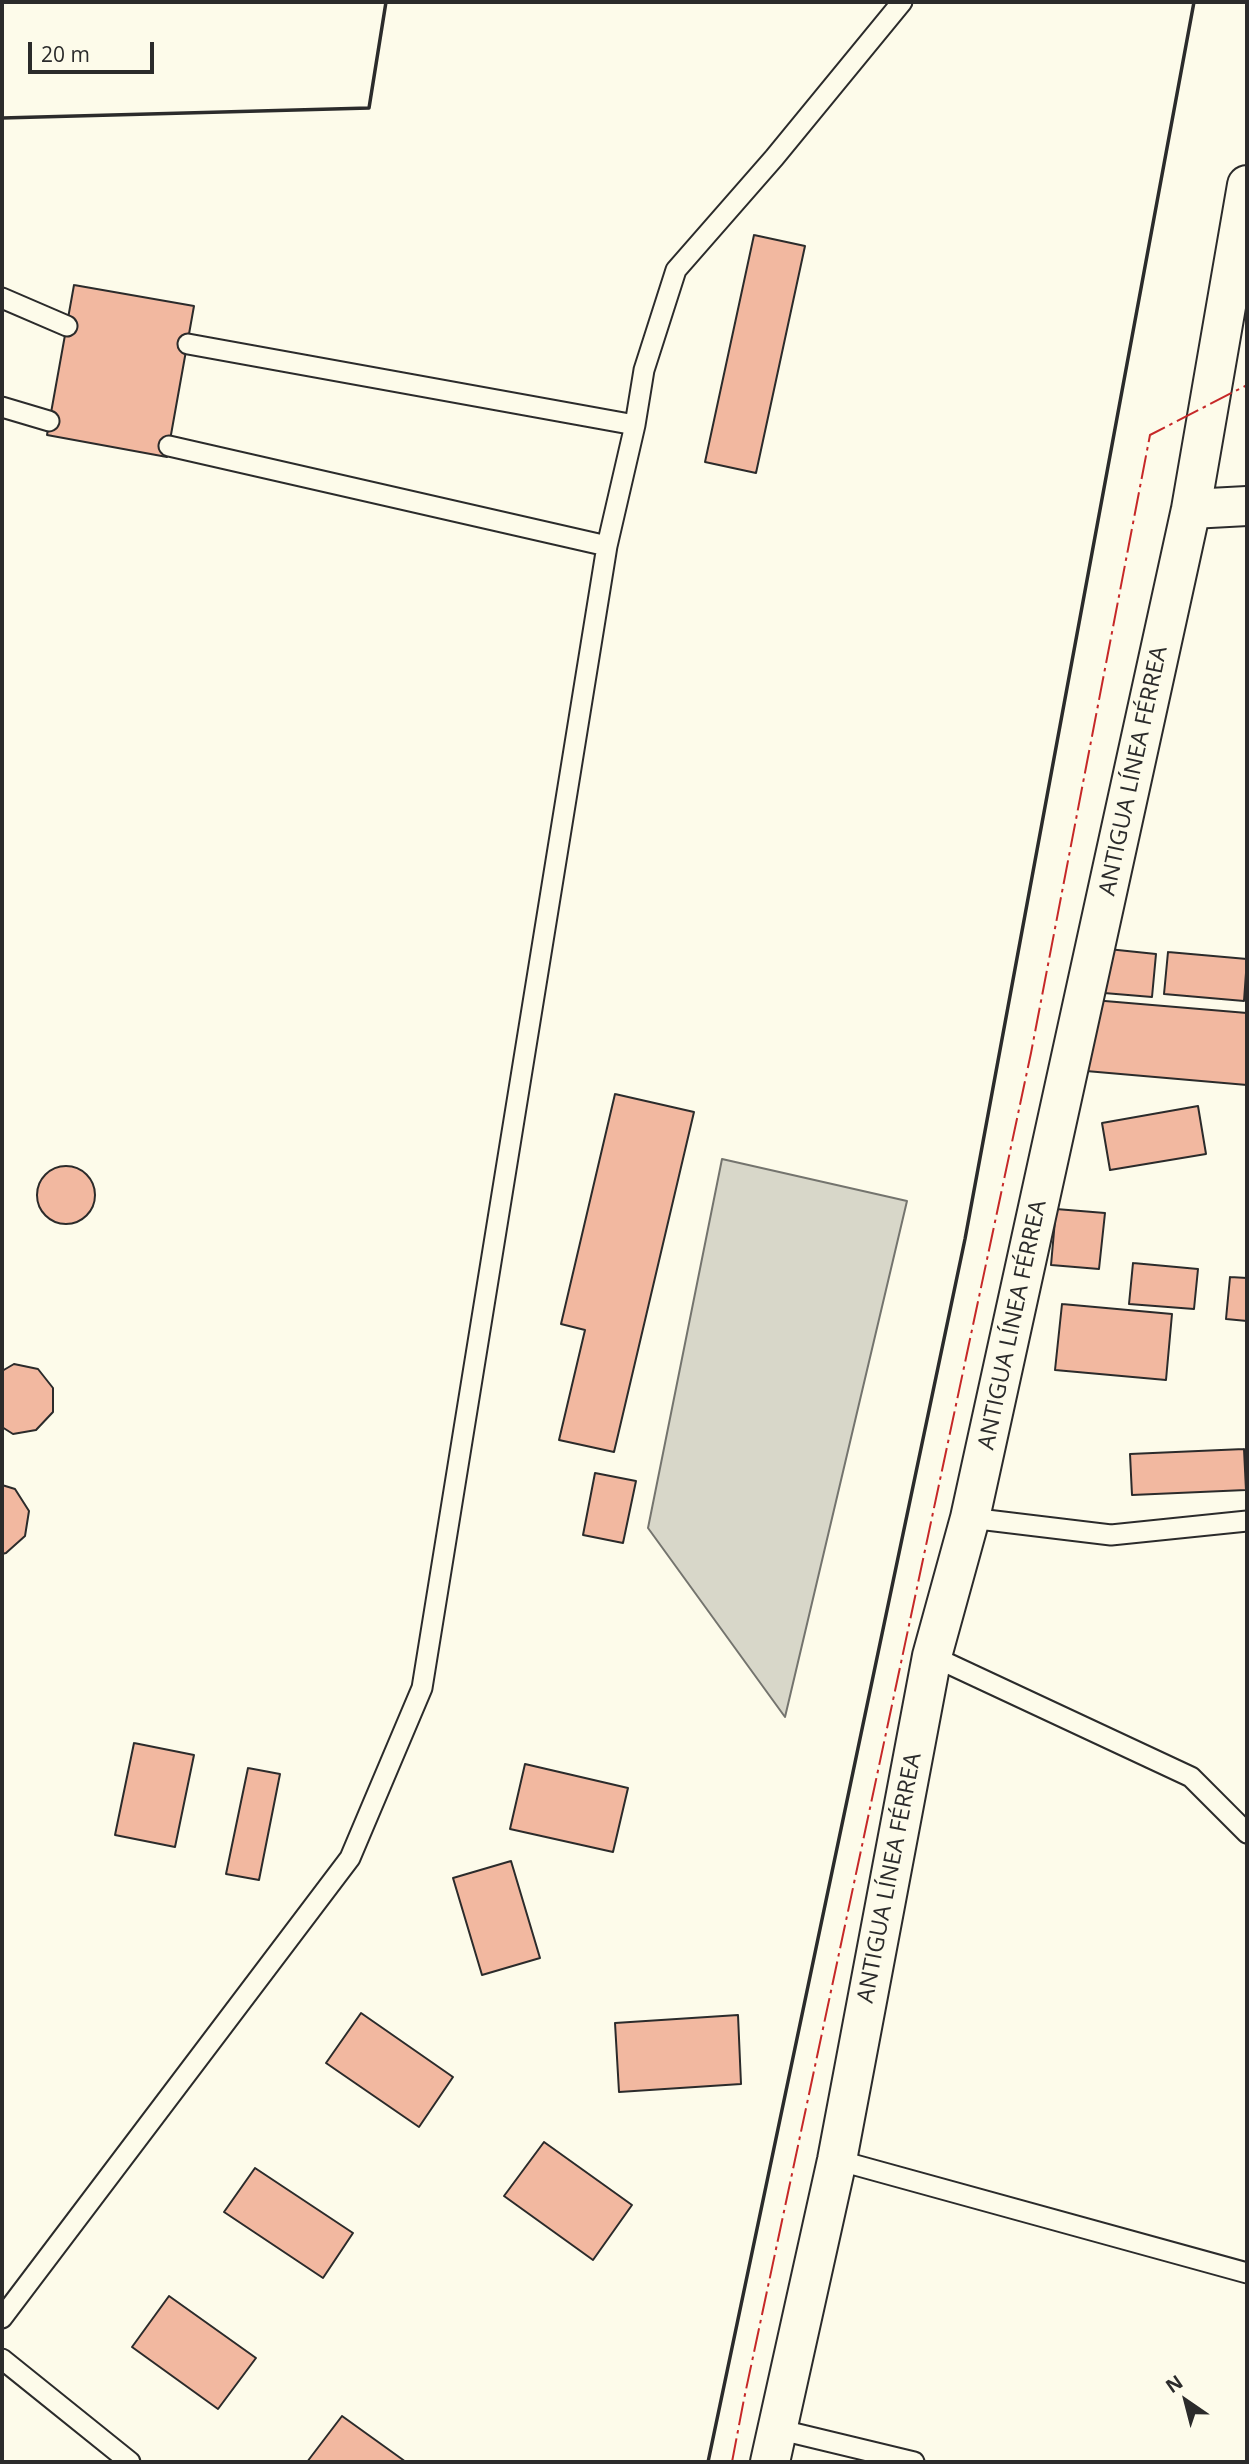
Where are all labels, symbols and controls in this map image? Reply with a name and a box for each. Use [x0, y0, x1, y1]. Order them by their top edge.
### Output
scale bar [32, 28, 158, 72]
text: 20 m [41, 40, 90, 68]
street label: ANTIGUA LÍNEA FÉRREA [1094, 644, 1174, 898]
street label: ANTIGUA LÍNEA FÉRREA [973, 1198, 1053, 1452]
street label: ANTIGUA LÍNEA FÉRREA [852, 1751, 928, 2005]
north arrow [1151, 2366, 1221, 2436]
text: N [1160, 2369, 1188, 2399]

